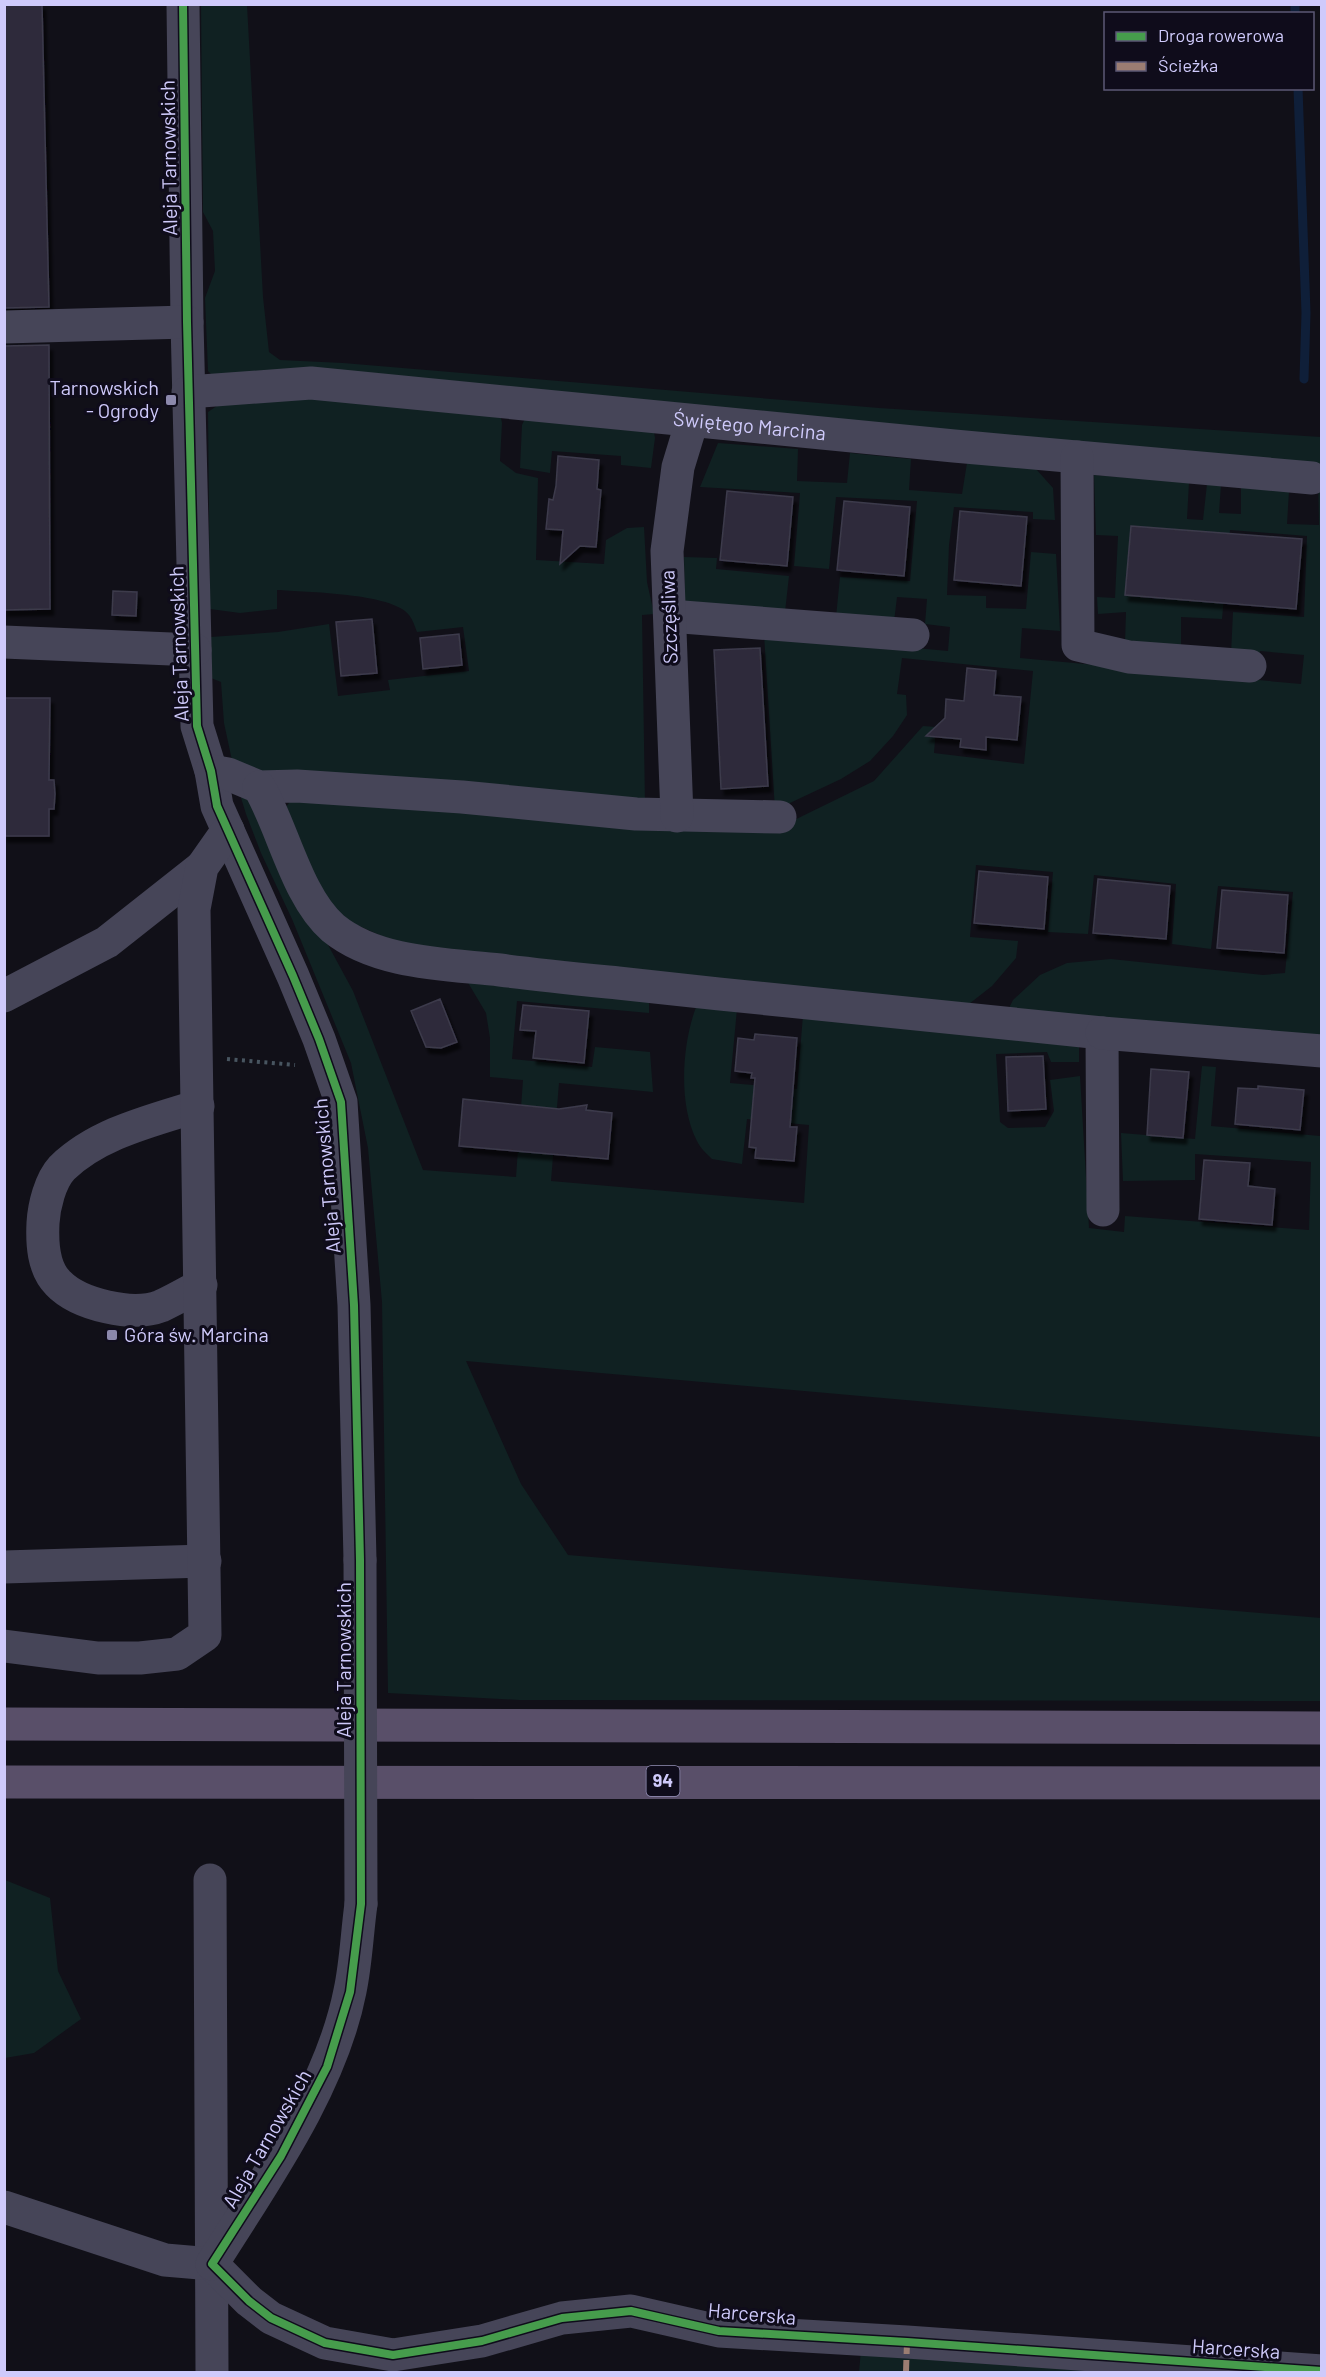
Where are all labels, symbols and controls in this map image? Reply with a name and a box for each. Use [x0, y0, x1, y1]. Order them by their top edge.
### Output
legend [1104, 12, 1314, 90]
text: Droga rowerowa [1158, 24, 1284, 46]
text: Ścieżka [1158, 54, 1218, 76]
street label: Aleja Tarnowskich [155, 80, 181, 236]
place label: Tarnowskich - Ogrody [50, 375, 159, 422]
marker: Tarnowskich - Ogrody [164, 393, 178, 407]
street label: Świętego Marcina [672, 406, 827, 444]
street label: Aleja Tarnowskich [163, 566, 193, 722]
street label: Szczęśliwa [654, 570, 682, 665]
street label: Aleja Tarnowskich [307, 1097, 345, 1255]
place label: Góra św. Marcina [124, 1322, 269, 1346]
marker: Góra św. Marcina [105, 1328, 119, 1342]
street label: Aleja Tarnowskich [331, 1582, 355, 1738]
road number: 94 [646, 1766, 680, 1796]
street label: Aleja Tarnowskich [217, 2065, 316, 2212]
street label: Harcerska [707, 2297, 797, 2329]
street label: Harcerska [1191, 2333, 1281, 2363]

